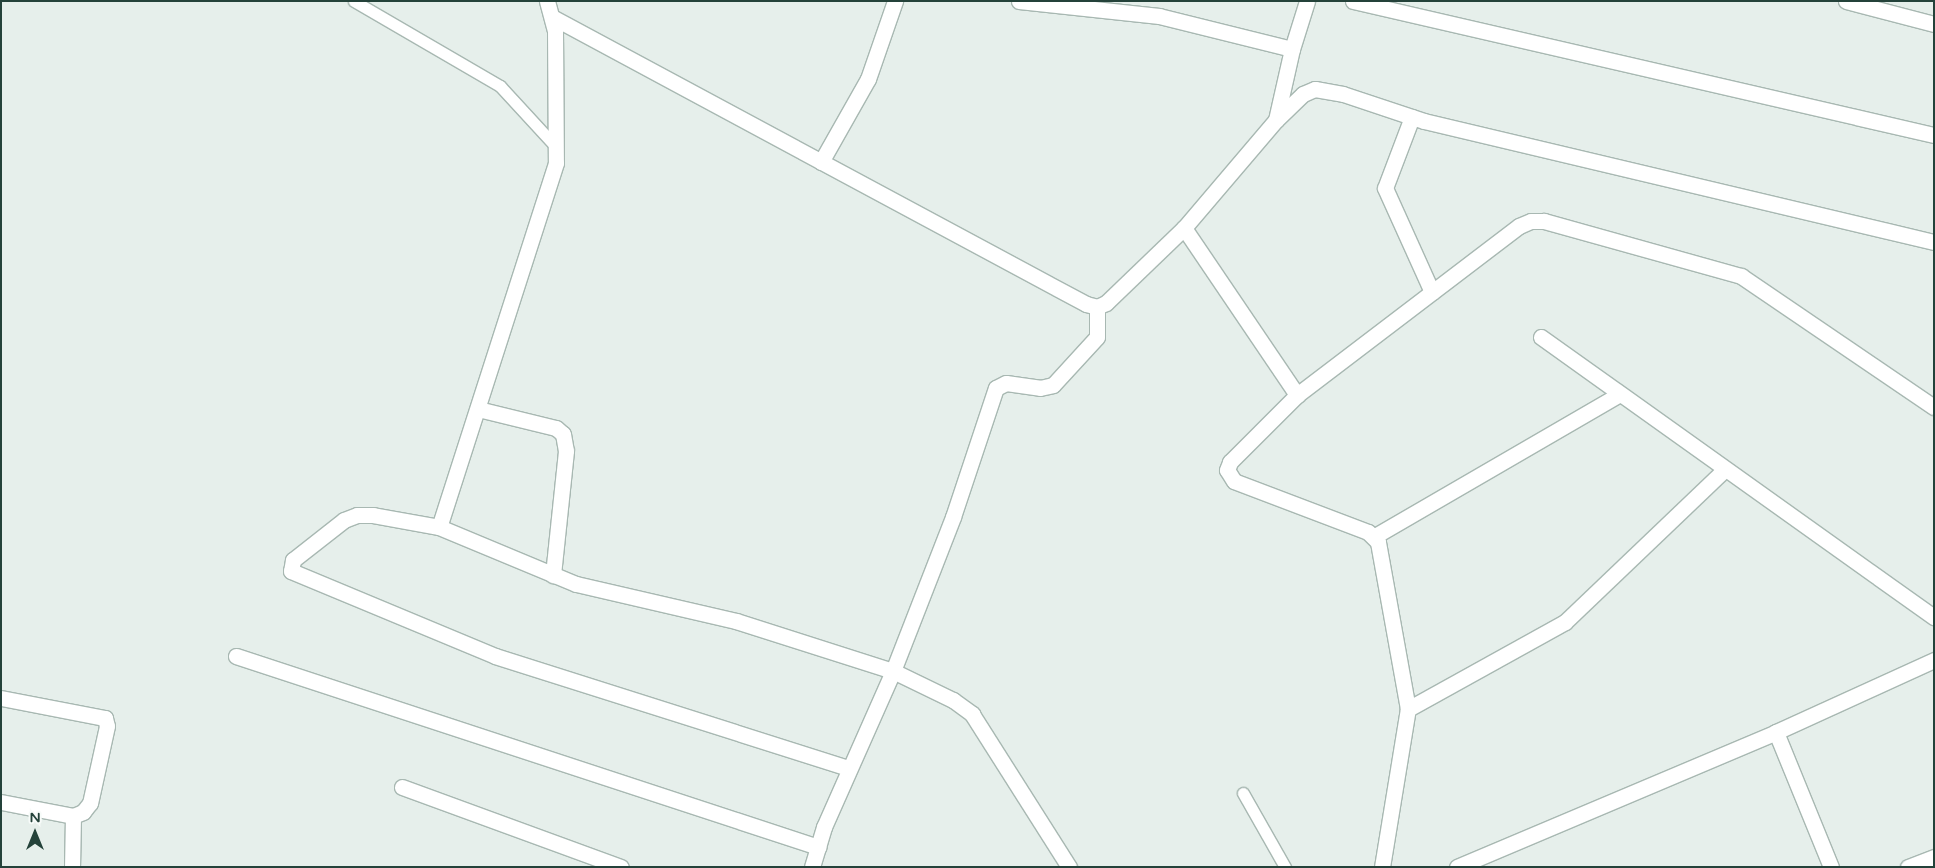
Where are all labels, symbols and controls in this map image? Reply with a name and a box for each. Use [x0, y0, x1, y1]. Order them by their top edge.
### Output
north arrow [10, 808, 60, 858]
text: N [29, 809, 41, 826]

